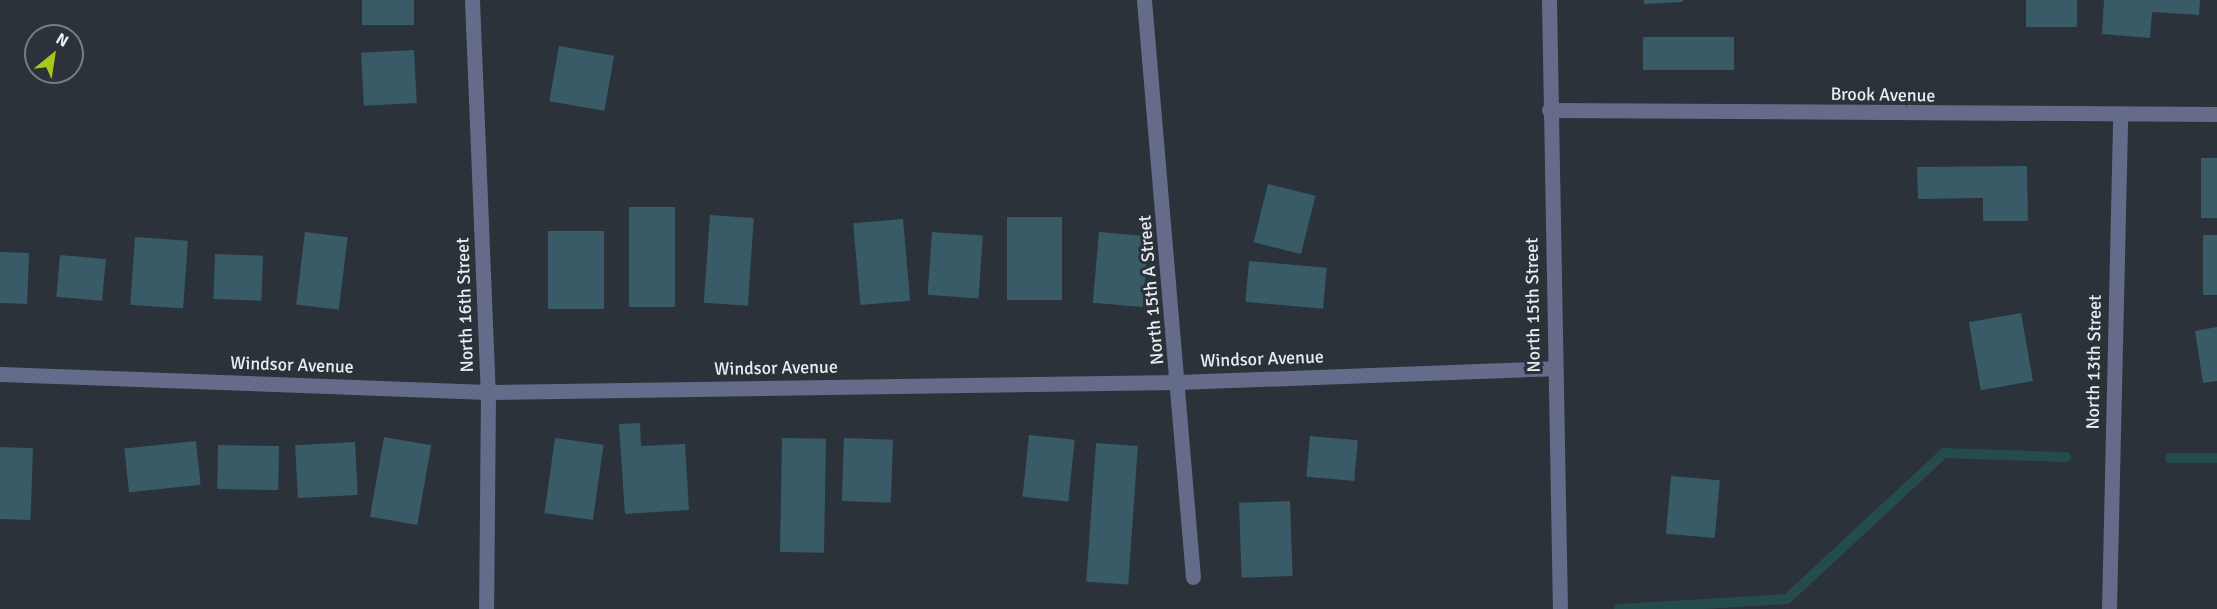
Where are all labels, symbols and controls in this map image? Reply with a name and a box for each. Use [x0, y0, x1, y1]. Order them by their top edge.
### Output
north arrow [24, 24, 84, 84]
text: N [52, 29, 72, 52]
street label: Brook Avenue [1830, 83, 1936, 107]
street label: North 15th A Street [1134, 214, 1168, 366]
street label: North 16th Street [452, 237, 478, 373]
street label: North 15th Street [1521, 237, 1545, 373]
street label: North 13th Street [2082, 294, 2106, 430]
street label: Windsor Avenue [1200, 346, 1324, 372]
street label: Windsor Avenue [230, 352, 354, 378]
street label: Windsor Avenue [714, 356, 838, 380]

